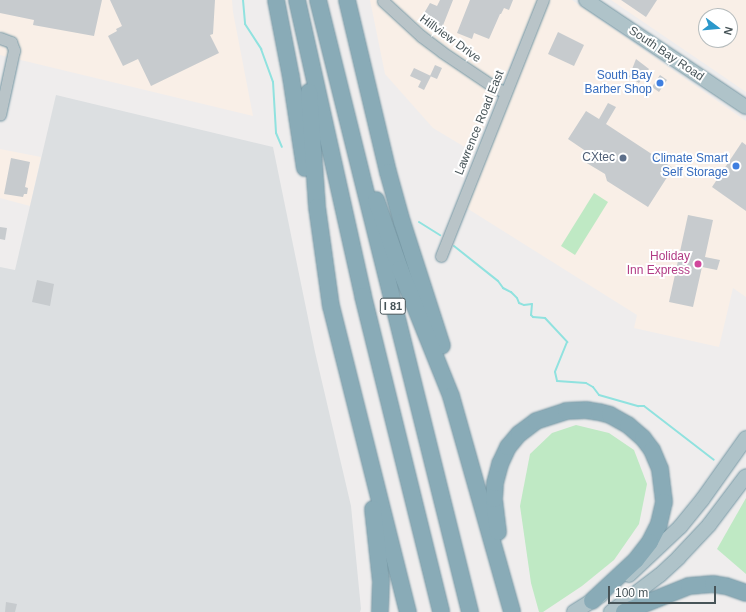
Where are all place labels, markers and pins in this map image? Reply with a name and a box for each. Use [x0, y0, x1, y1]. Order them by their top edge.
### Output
place label: South Bay Barber Shop [585, 69, 652, 97]
marker: South Bay Barber Shop [655, 78, 665, 88]
place label: CXtec [582, 151, 615, 165]
place label: Climate Smart Self Storage [652, 152, 728, 180]
marker: CXtec [618, 153, 628, 163]
marker: Climate Smart Self Storage [731, 161, 741, 171]
place label: Holiday Inn Express [627, 250, 690, 278]
marker: Holiday Inn Express [693, 259, 703, 269]

